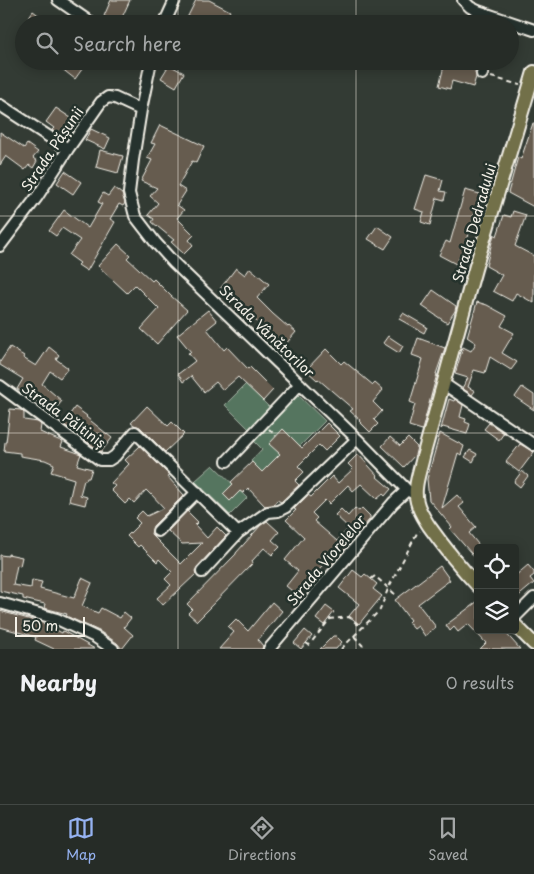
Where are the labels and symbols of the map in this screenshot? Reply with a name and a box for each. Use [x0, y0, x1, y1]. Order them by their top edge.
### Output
street label: Strada Pășunii [16, 102, 88, 196]
street label: Strada Dedradului [447, 161, 501, 285]
street label: Strada Vânătorilor [214, 280, 320, 383]
street label: Strada Păltiniș [18, 377, 110, 453]
street label: Strada Viorelelor [281, 509, 371, 610]
scale bar [15, 614, 85, 637]

